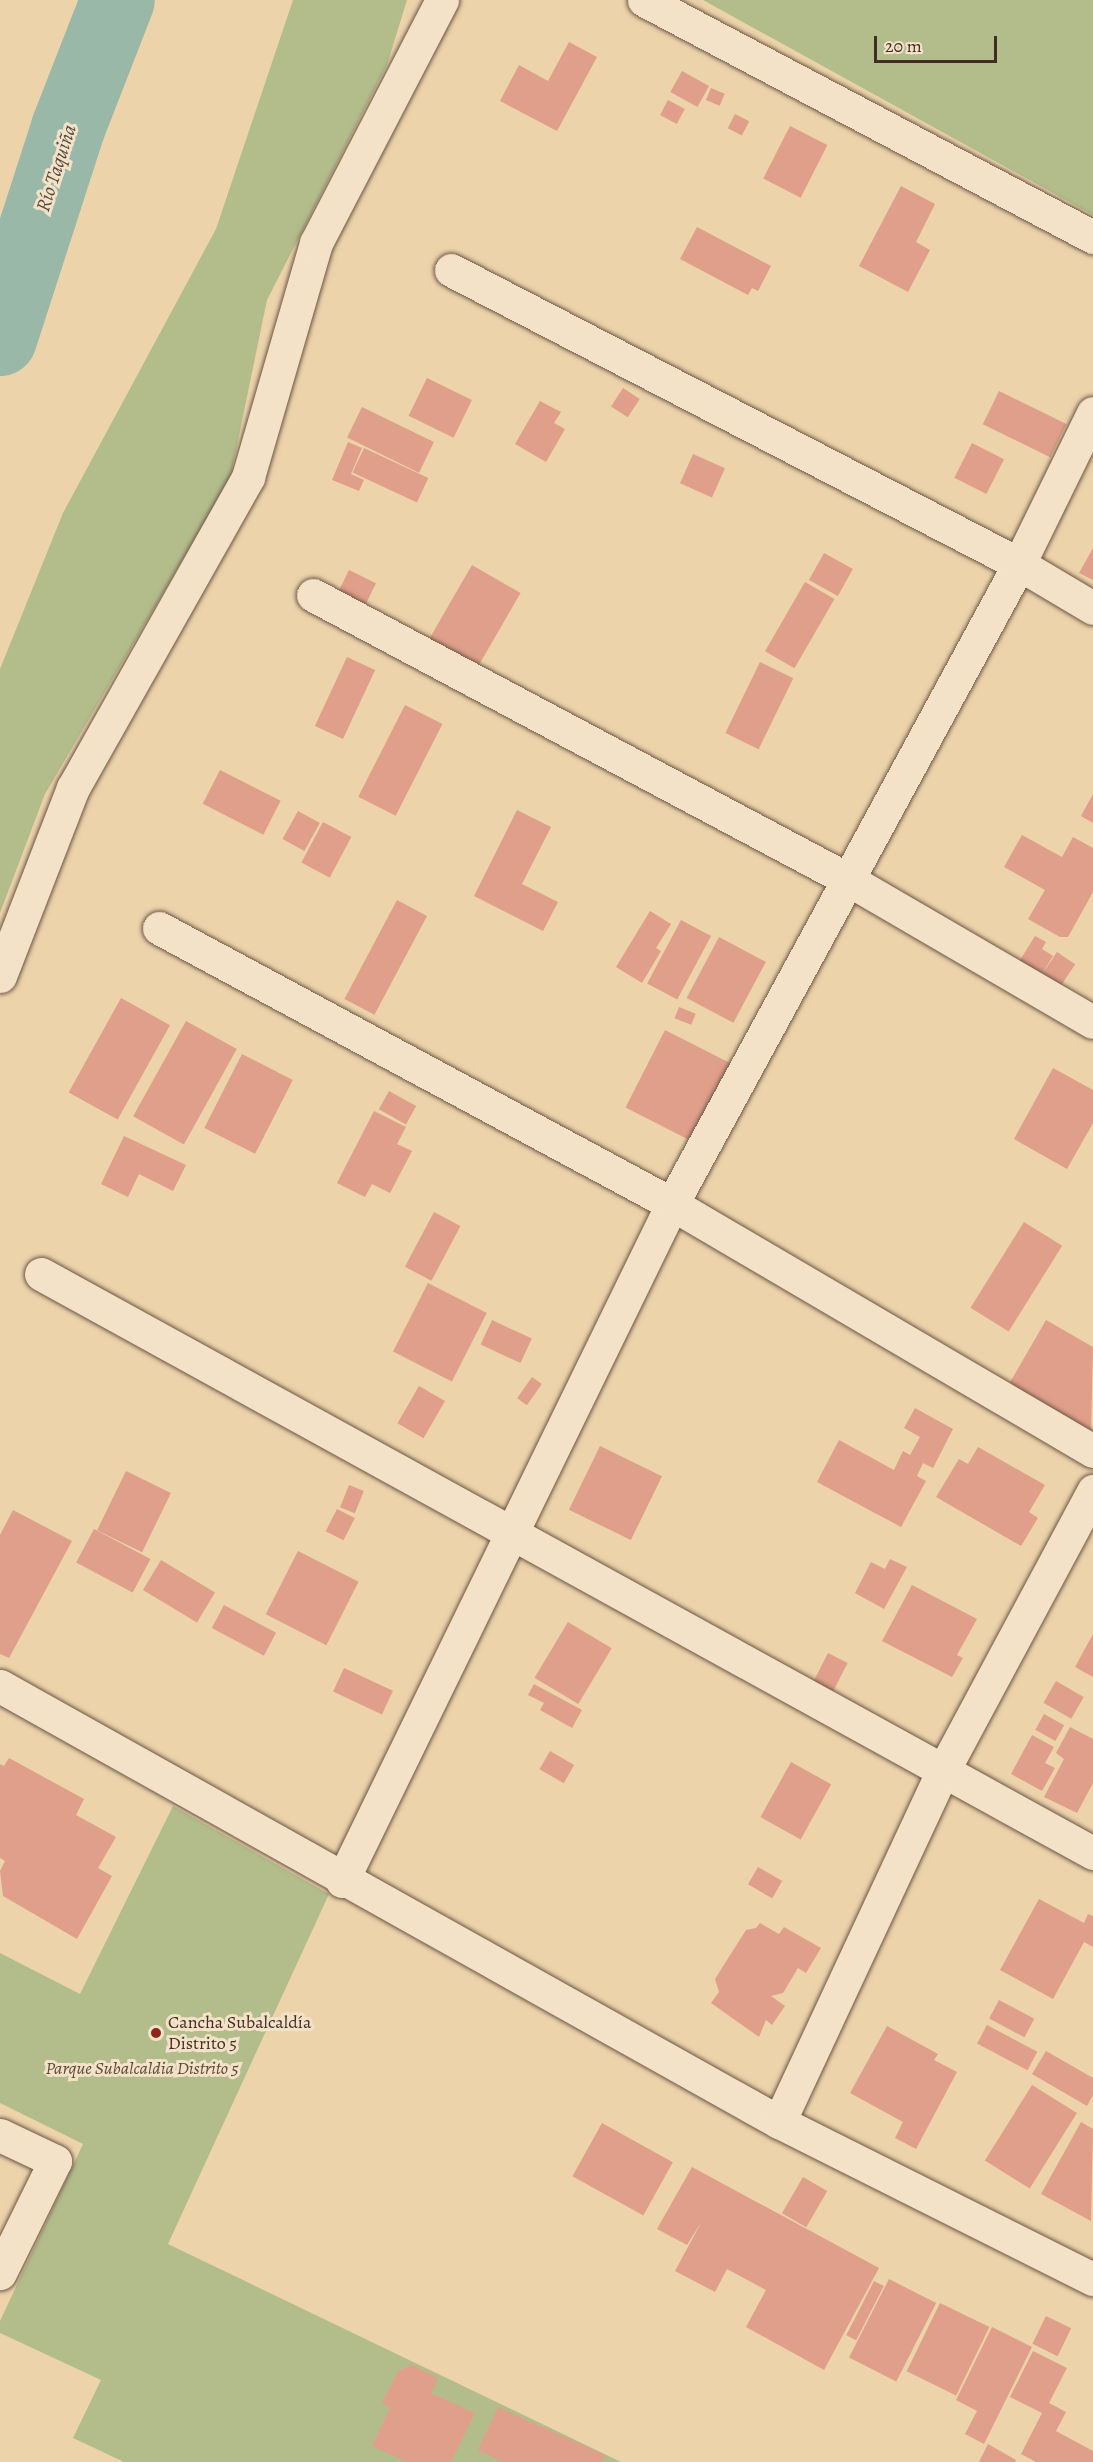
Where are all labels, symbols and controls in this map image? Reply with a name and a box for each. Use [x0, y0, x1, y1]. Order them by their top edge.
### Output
scale bar [877, 24, 1000, 62]
text: 20 m [885, 34, 922, 58]
water label: Río Taquiña [31, 122, 81, 214]
place label: Cancha Subalcaldía Distrito 5 [168, 2012, 311, 2054]
marker: Cancha Subalcaldía Distrito 5 [149, 2026, 163, 2040]
park label: Parque Subalcaldia Distrito 5 [45, 2057, 239, 2079]

